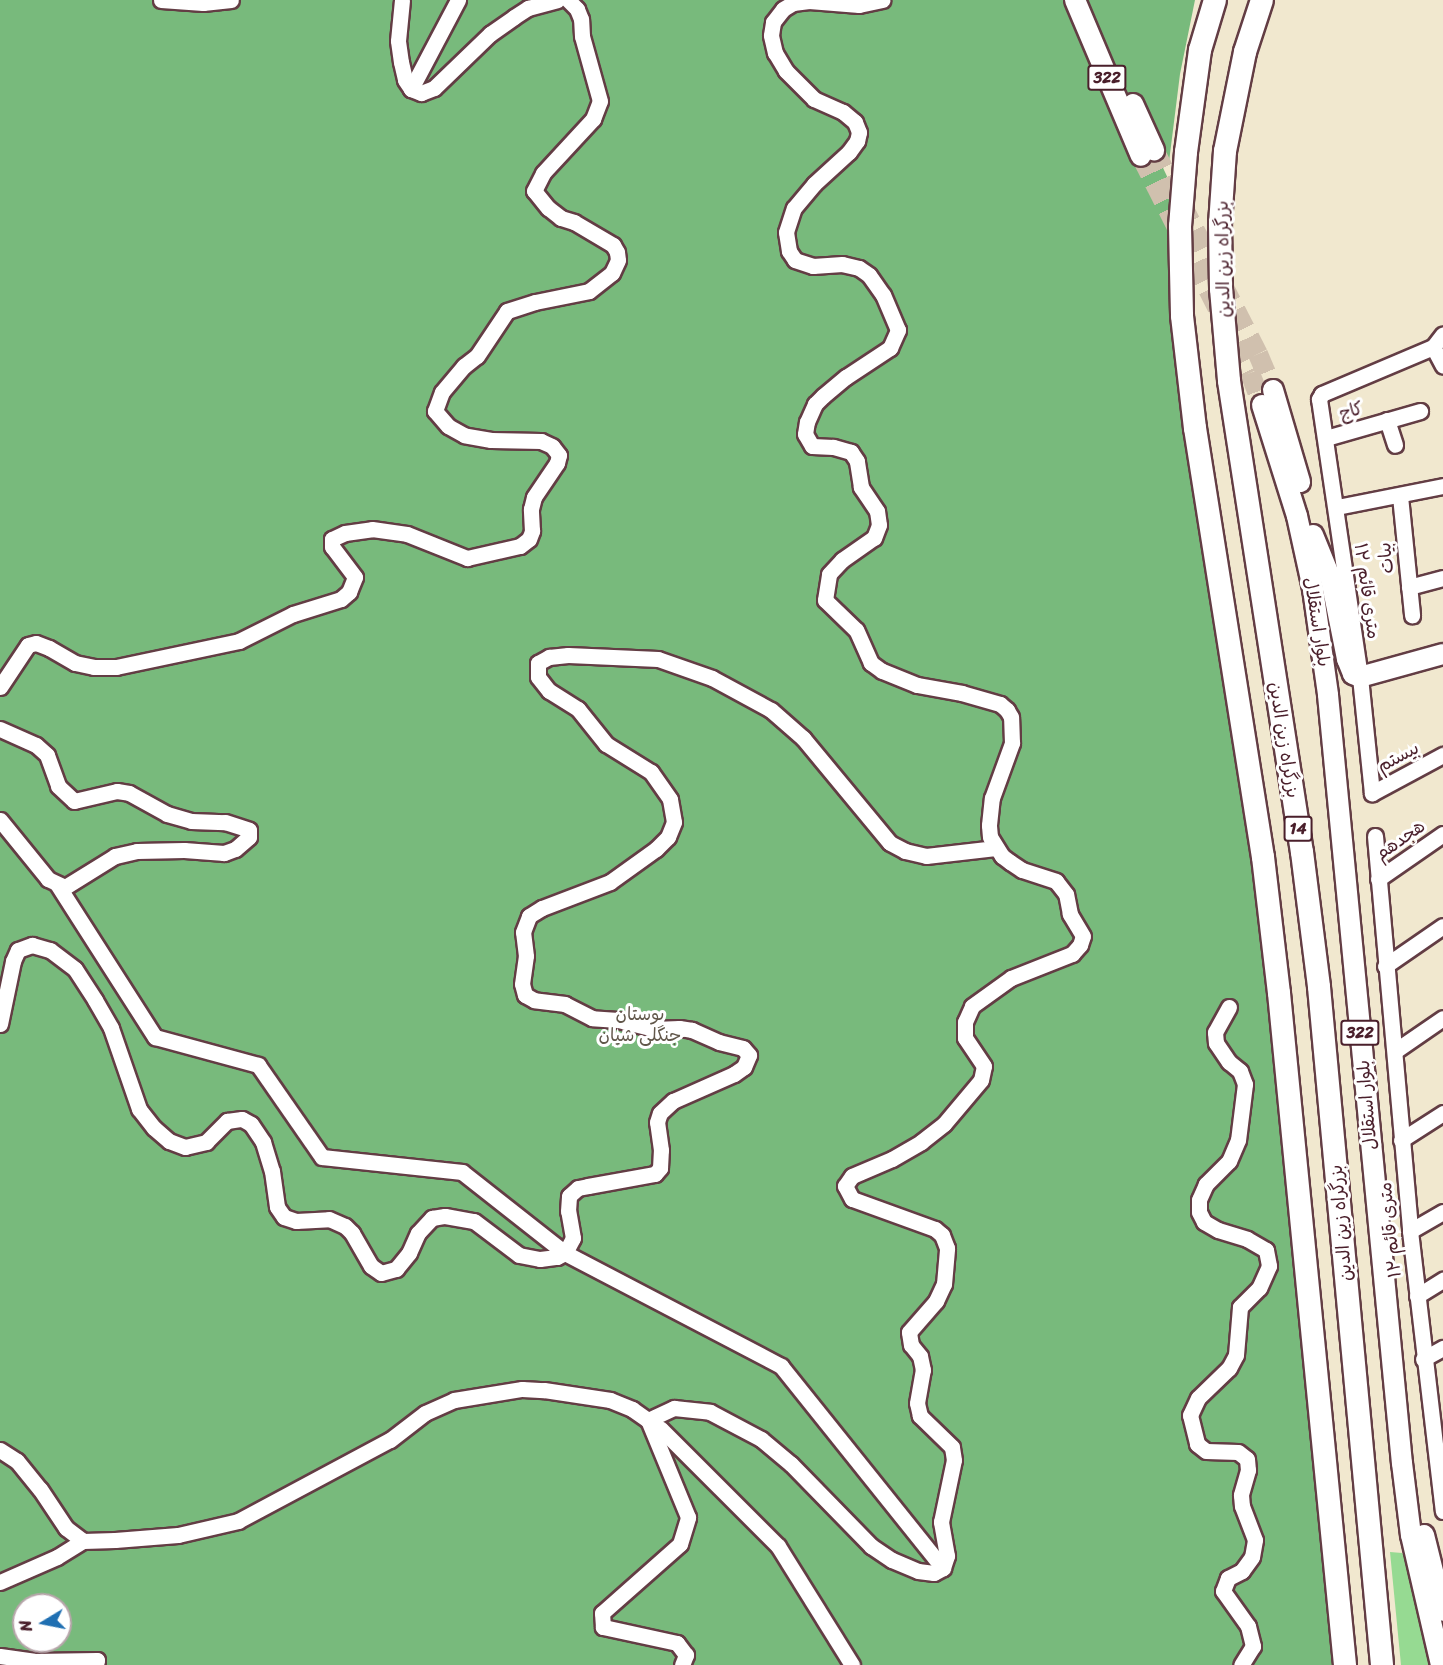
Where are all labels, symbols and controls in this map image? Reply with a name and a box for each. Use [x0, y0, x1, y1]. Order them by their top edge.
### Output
road number: 322 [1086, 65, 1128, 91]
street label: بزرگراه زین الدین [1211, 200, 1235, 318]
street label: کاج [1337, 397, 1365, 425]
street label: بیات [1374, 541, 1398, 575]
street label: ۱۲ متری قائم [1350, 542, 1384, 640]
street label: بلوار استقلال [1299, 576, 1335, 668]
street label: بزرگراه زین الدین [1264, 680, 1304, 800]
street label: بیستم [1373, 737, 1423, 777]
street label: هجدهم [1371, 815, 1429, 865]
road number: 14 [1283, 816, 1313, 842]
park label: بوستان جنگلی شیان [599, 1004, 681, 1046]
road number: 322 [1339, 1020, 1381, 1046]
street label: بلوار استقلال [1352, 1059, 1382, 1151]
street label: بزرگراه زین الدین [1325, 1164, 1357, 1282]
street label: ۱۲ متری قائم [1374, 1181, 1406, 1279]
north arrow [12, 1593, 72, 1653]
text: N [11, 1618, 41, 1634]

